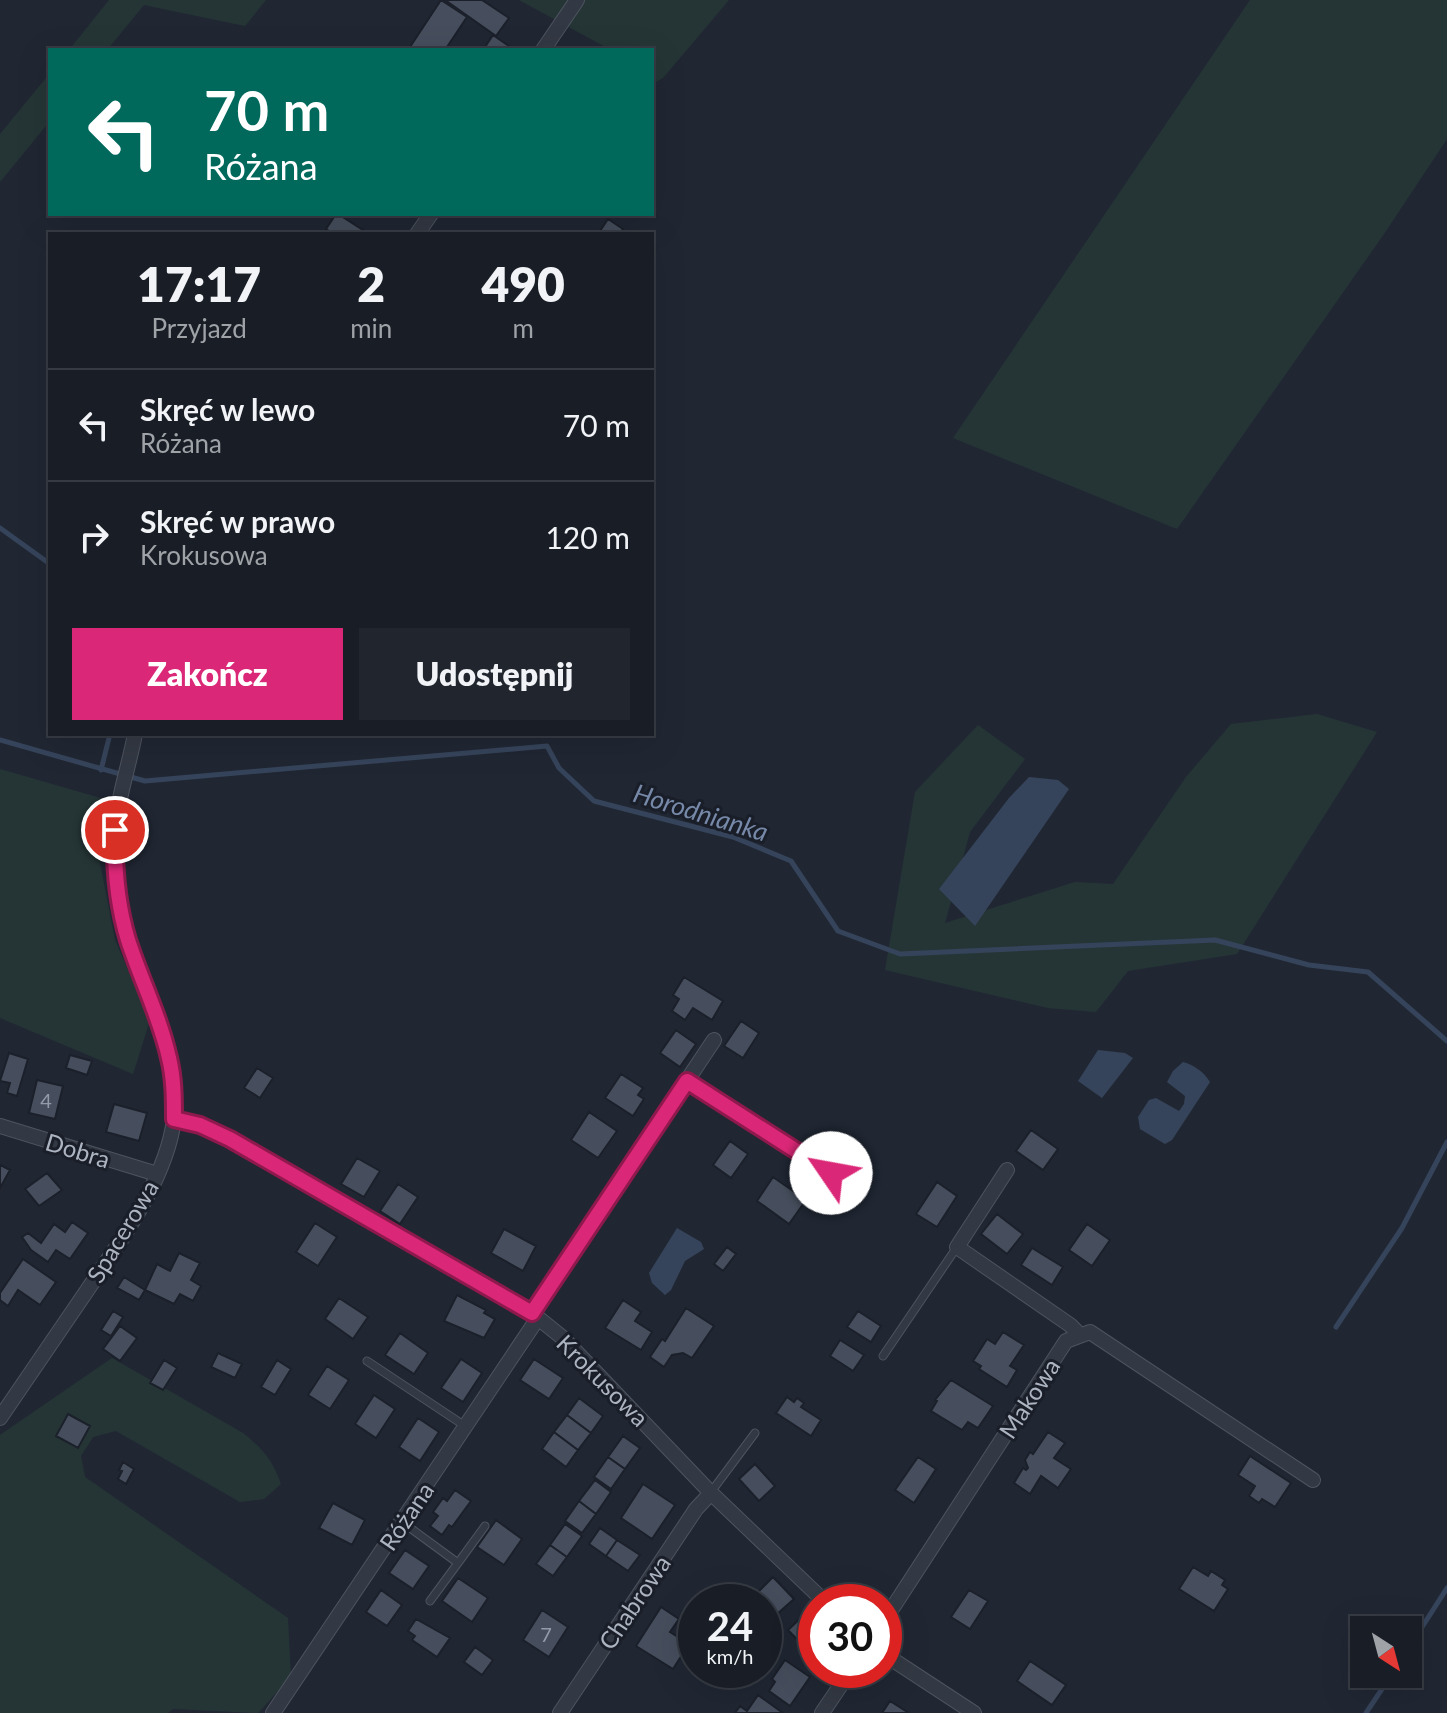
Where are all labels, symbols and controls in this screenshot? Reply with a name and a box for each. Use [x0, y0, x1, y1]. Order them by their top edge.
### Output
text: 70 m [204, 76, 329, 143]
icon: left [72, 80, 176, 184]
text: Różana [204, 144, 318, 188]
text: 17:17 [137, 255, 261, 312]
text: 2 [357, 255, 385, 312]
text: 490 [481, 255, 565, 312]
text: Przyjazd [151, 312, 247, 344]
text: min [350, 312, 392, 344]
text: m [512, 312, 534, 344]
text: Skręć w lewo [140, 391, 315, 427]
icon: left [72, 403, 116, 447]
text: 70 m [563, 407, 630, 443]
text: Różana [140, 427, 222, 459]
text: Skręć w prawo [140, 503, 335, 539]
icon: right [72, 515, 116, 559]
text: 120 m [545, 519, 630, 555]
text: Krokusowa [140, 539, 268, 571]
button: Zakończ [72, 628, 343, 720]
button: Udostępnij [359, 628, 630, 720]
water label: Horodnianka [630, 776, 772, 848]
pin [81, 796, 149, 864]
icon: arrive [93, 808, 137, 852]
house number: 4 [40, 1088, 52, 1112]
street label: Dobra [42, 1127, 114, 1173]
position arrow [789, 1131, 873, 1215]
street label: Spacerowa [80, 1175, 164, 1287]
street label: Krokusowa [551, 1328, 655, 1432]
street label: Makowa [992, 1353, 1066, 1443]
street label: Różana [373, 1476, 439, 1556]
street label: Chabrowa [592, 1549, 676, 1655]
speed limit sign: 30 [798, 1584, 902, 1688]
text: 24 [707, 1602, 753, 1650]
north arrow [1350, 1616, 1422, 1688]
map controls [1350, 1616, 1422, 1688]
house number: 7 [540, 1622, 552, 1646]
text: km/h [707, 1644, 753, 1668]

